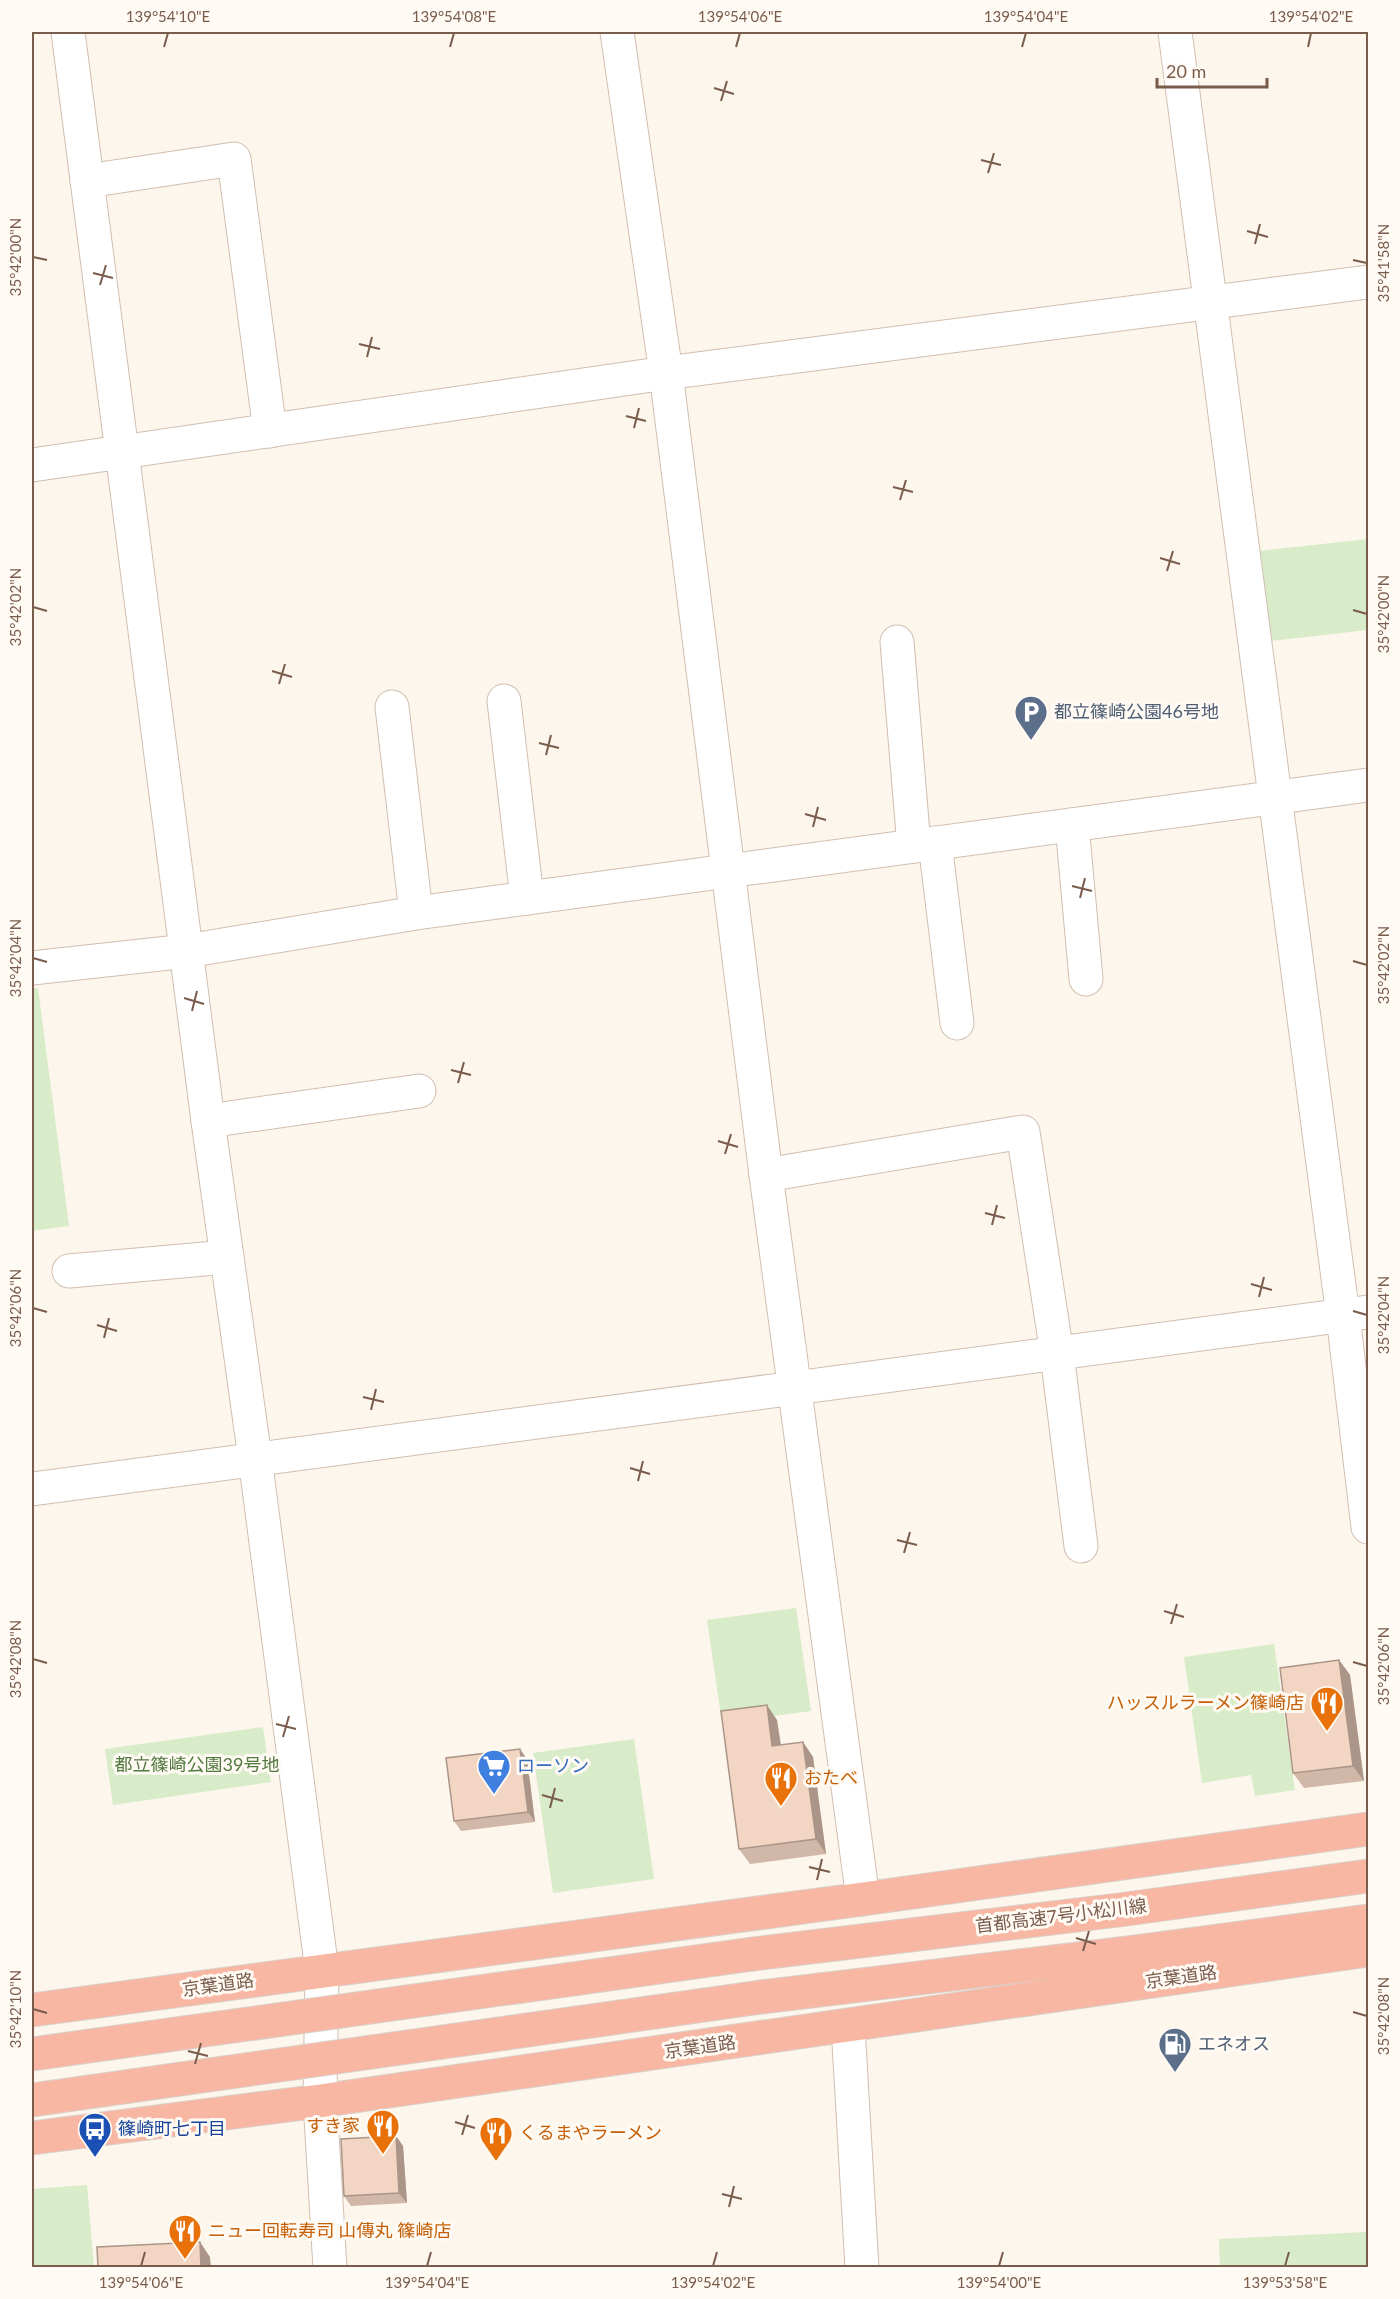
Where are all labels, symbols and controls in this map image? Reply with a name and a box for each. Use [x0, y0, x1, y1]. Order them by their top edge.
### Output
text: 139°54'10"E [126, 7, 210, 25]
text: 139°54'08"E [412, 7, 496, 25]
text: 139°54'06"E [698, 7, 782, 25]
text: 139°54'04"E [984, 7, 1068, 25]
text: 139°54'02"E [1269, 7, 1353, 25]
scale bar [1157, 51, 1266, 89]
text: 20 m [1166, 60, 1206, 82]
text: 35°42'00"N [6, 218, 24, 296]
text: 35°41'58"N [1374, 224, 1392, 302]
text: 35°42'02"N [6, 568, 24, 646]
text: 35°42'00"N [1374, 575, 1392, 653]
parking icon: 都立篠崎公園46号地 [1013, 694, 1049, 741]
place label: 都立篠崎公園46号地 [1054, 700, 1219, 722]
text: 35°42'04"N [6, 919, 24, 997]
text: 35°42'02"N [1374, 926, 1392, 1004]
text: 35°42'06"N [6, 1269, 24, 1347]
text: 35°42'04"N [1374, 1276, 1392, 1354]
text: 35°42'08"N [6, 1620, 24, 1698]
text: 35°42'06"N [1374, 1627, 1392, 1705]
restaurant icon: ハッスルラーメン篠崎店 [1309, 1685, 1345, 1732]
place label: ハッスルラーメン篠崎店 [1107, 1691, 1304, 1713]
supermarket icon: ローソン [476, 1748, 512, 1795]
park label: 都立篠崎公園39号地 [115, 1753, 279, 1775]
place label: ローソン [517, 1754, 589, 1776]
restaurant icon: おたべ [763, 1760, 799, 1807]
place label: おたべ [804, 1766, 858, 1788]
street label: 首都高速7号小松川線 [974, 1894, 1148, 1936]
street label: 京葉道路 [1144, 1960, 1218, 1992]
street label: 京葉道路 [181, 1968, 255, 2000]
text: 35°42'10"N [6, 1970, 24, 2048]
text: 35°42'08"N [1374, 1977, 1392, 2055]
fuel station icon: エネオス [1157, 2026, 1193, 2073]
street label: 京葉道路 [663, 2030, 737, 2062]
place label: エネオス [1198, 2032, 1270, 2054]
restaurant icon: すき家 [365, 2108, 401, 2155]
bus stop icon: 篠崎町七丁目 [77, 2111, 113, 2158]
place label: すき家 [306, 2114, 360, 2136]
restaurant icon: くるまやラーメン [478, 2115, 514, 2162]
place label: 篠崎町七丁目 [118, 2117, 226, 2139]
place label: くるまやラーメン [519, 2121, 662, 2143]
restaurant icon: ニュー回転寿司 山傳丸 篠崎店 [167, 2213, 203, 2260]
place label: ニュー回転寿司 山傳丸 篠崎店 [208, 2219, 451, 2241]
text: 139°54'06"E [99, 2273, 183, 2291]
text: 139°54'04"E [385, 2273, 469, 2291]
text: 139°54'02"E [671, 2273, 755, 2291]
text: 139°54'00"E [957, 2273, 1041, 2291]
text: 139°53'58"E [1243, 2273, 1327, 2291]

